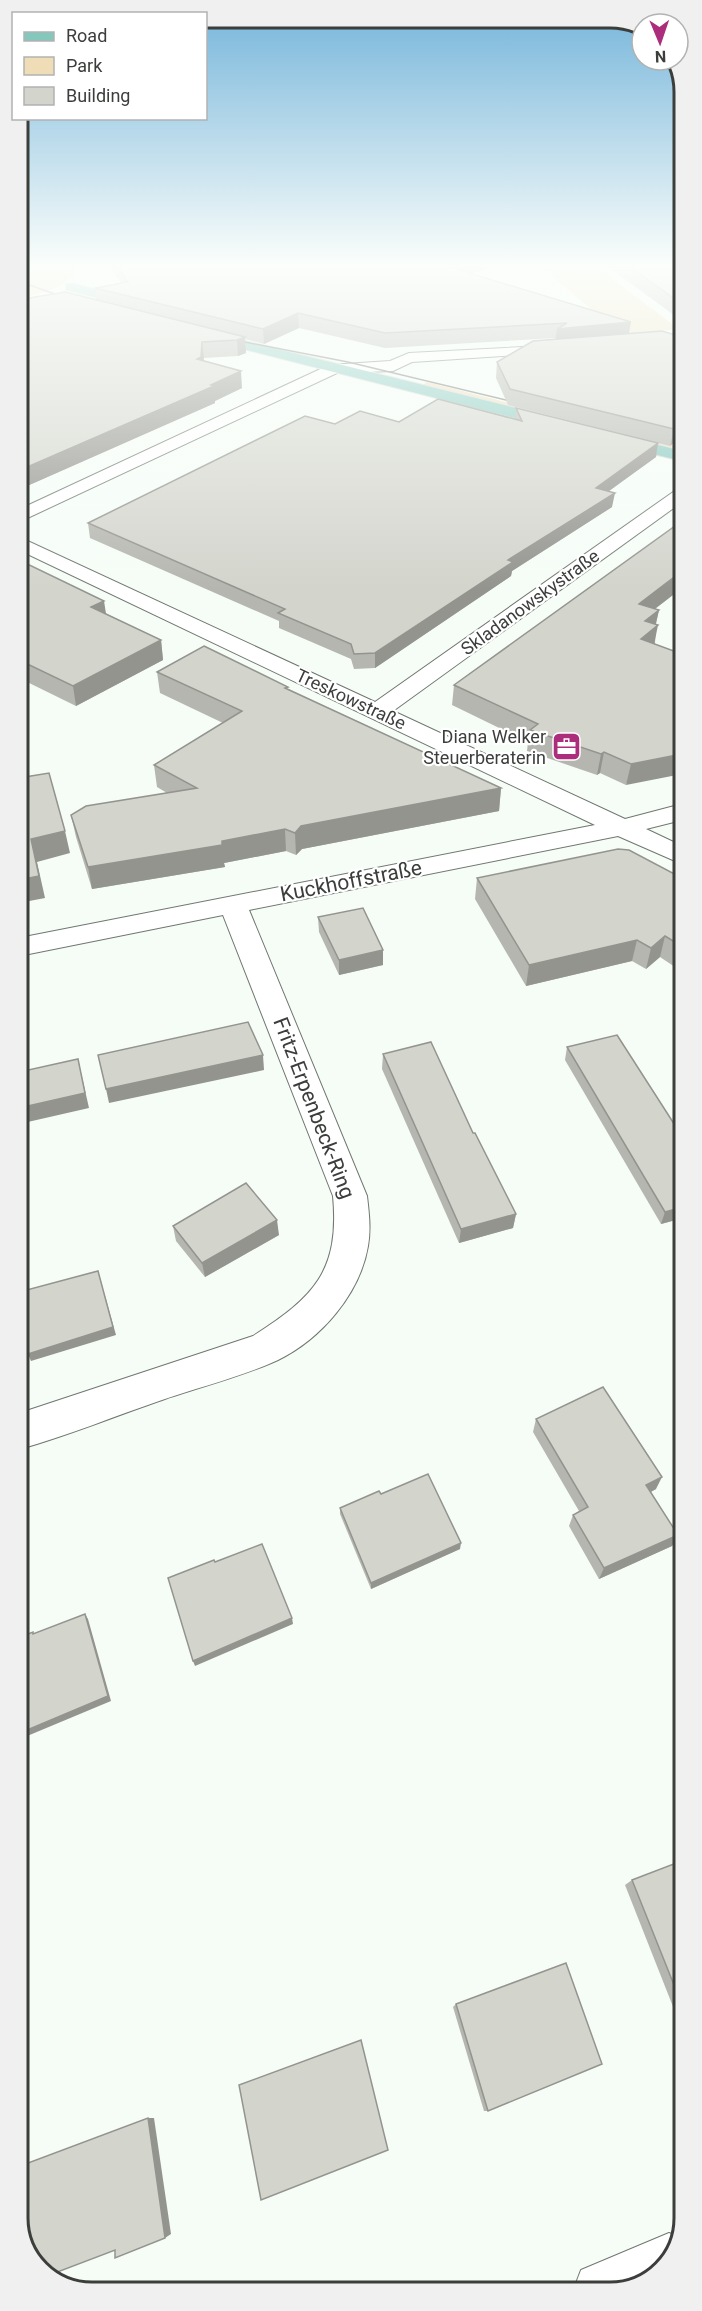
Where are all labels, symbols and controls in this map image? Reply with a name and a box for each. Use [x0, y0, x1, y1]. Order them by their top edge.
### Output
legend [12, 12, 207, 120]
north arrow [630, 12, 690, 72]
text: Road [66, 25, 107, 46]
text: N [655, 47, 666, 66]
text: Park [66, 55, 103, 76]
text: Building [66, 85, 130, 106]
street label: Skladanowskystraße [457, 545, 603, 659]
street label: Treskowstraße [293, 664, 409, 734]
place label: Diana Welker Steuerberaterin [423, 726, 546, 768]
office icon: Diana Welker Steuerberaterin [551, 730, 583, 762]
street label: Kuckhoffstraße [278, 856, 424, 906]
street label: Fritz-Erpenbeck-Ring [268, 1014, 360, 1202]

